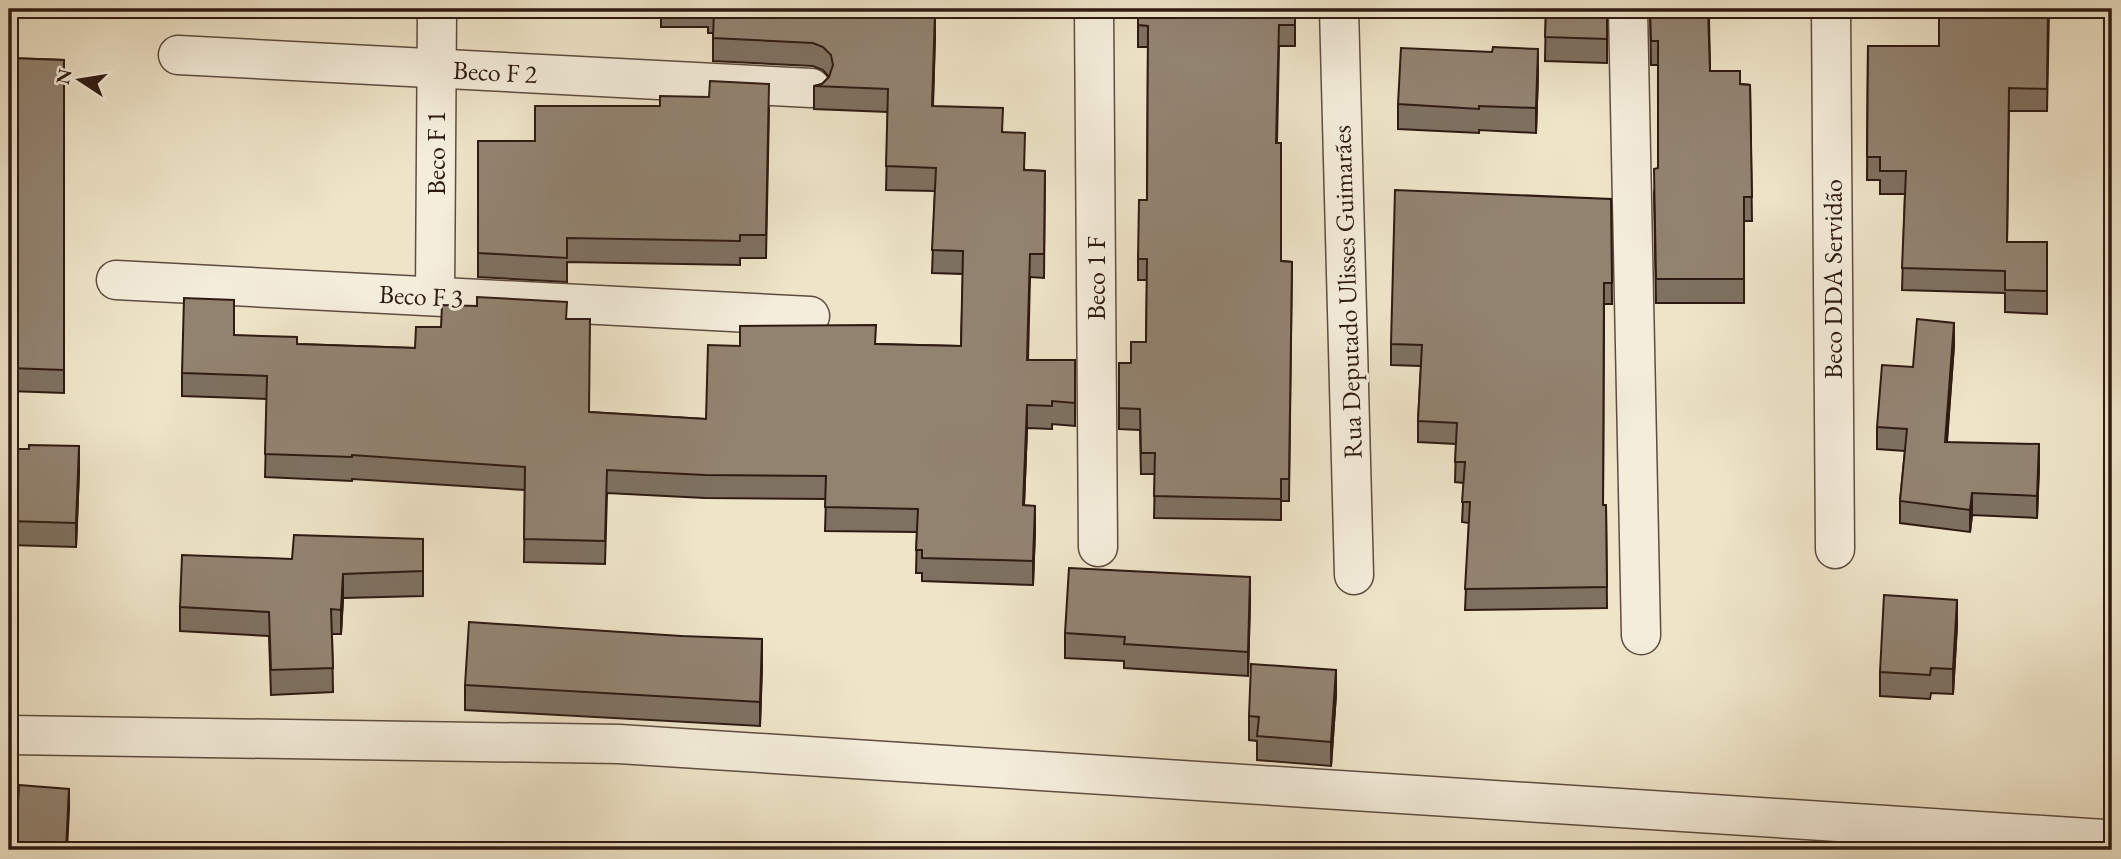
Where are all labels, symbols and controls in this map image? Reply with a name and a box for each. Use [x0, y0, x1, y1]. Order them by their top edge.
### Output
north arrow [46, 46, 116, 116]
street label: Beco F 2 [452, 53, 538, 91]
text: N [50, 66, 78, 87]
street label: Beco F 1 [419, 111, 453, 195]
street label: Rua Deputado Ulisses Guimarães [1324, 124, 1370, 460]
street label: Beco DDA Servidão [1816, 179, 1850, 379]
street label: Beco 1 F [1079, 236, 1113, 320]
street label: Beco F 3 [378, 277, 464, 315]

